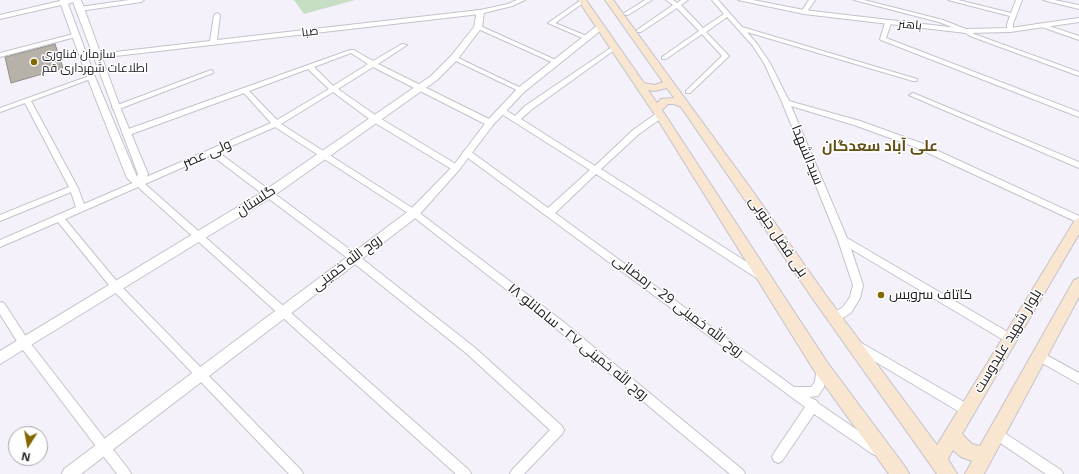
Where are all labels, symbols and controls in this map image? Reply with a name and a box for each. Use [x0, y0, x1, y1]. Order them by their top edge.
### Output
street label: باهنر [898, 17, 922, 33]
street label: صبا [301, 24, 319, 40]
place label: سازمان فناوری اطلاعات شهرداری قم [42, 48, 148, 76]
marker: سازمان فناوری اطلاعات شهرداری قم [29, 57, 39, 67]
street label: سیدالشهدا [787, 122, 827, 188]
street label: ولی عصر [180, 136, 234, 172]
district label: علی آباد سعدگان [822, 138, 938, 156]
street label: گلستان [233, 182, 279, 220]
street label: بنی فضل جنوبی [745, 193, 811, 281]
street label: روح الله خمینی [309, 231, 385, 295]
street label: روح الله خمینی 29 - رمضانی [609, 251, 747, 361]
street label: روح الله خمینی ۲۷ - سامانلو ۱۸ [504, 280, 652, 404]
street label: بلوار شهید علیدوست [970, 286, 1046, 396]
place label: کاتاف سرویس [889, 287, 972, 303]
marker: کاتاف سرویس [876, 290, 886, 300]
north arrow [8, 426, 48, 466]
text: N [20, 449, 32, 466]

